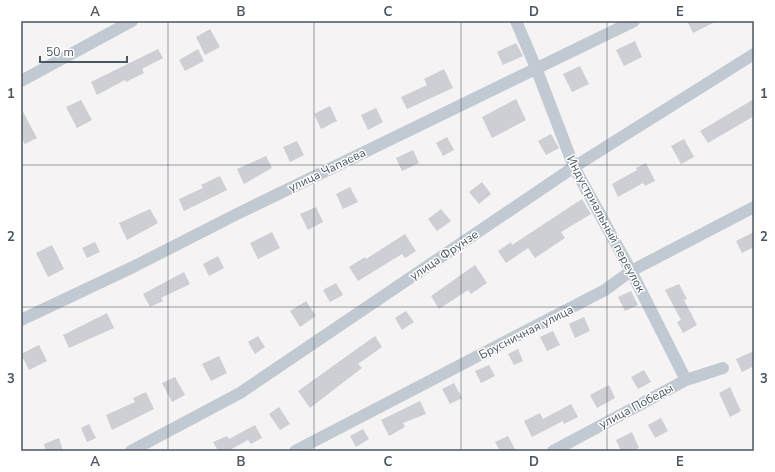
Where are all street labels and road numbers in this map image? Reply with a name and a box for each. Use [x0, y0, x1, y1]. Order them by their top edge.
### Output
street label: улица Чапаева [286, 144, 368, 196]
street label: Индустриальный переулок [563, 153, 649, 296]
street label: улица Фрунзе [407, 226, 481, 284]
street label: Брусничная улица [476, 301, 576, 363]
street label: улица Победы [596, 380, 676, 432]

